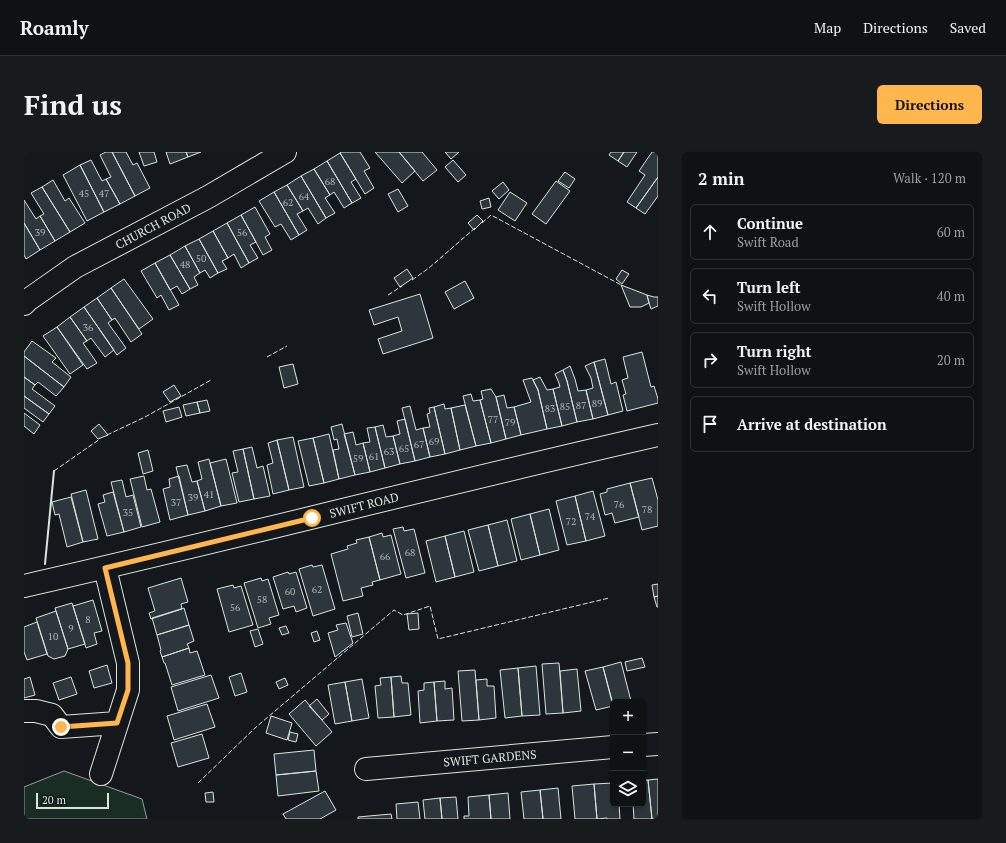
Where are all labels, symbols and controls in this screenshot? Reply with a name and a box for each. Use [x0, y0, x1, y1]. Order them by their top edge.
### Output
text: Roamly [20, 15, 89, 40]
text: Map [814, 18, 841, 37]
text: Directions [863, 18, 928, 37]
text: Saved [950, 18, 986, 37]
button: Directions [877, 85, 982, 124]
text: Find us [24, 86, 122, 123]
text: 2 min [698, 167, 745, 190]
text: Walk · 120 m [893, 169, 966, 187]
house number: 68 [325, 175, 335, 188]
house number: 45 [79, 187, 89, 200]
house number: 47 [99, 187, 109, 200]
house number: 64 [299, 190, 310, 203]
house number: 62 [283, 196, 293, 209]
street label: CHURCH ROAD [113, 200, 193, 252]
text: Continue [737, 213, 803, 233]
icon: ahead [699, 221, 721, 243]
text: 60 m [937, 223, 965, 241]
house number: 39 [35, 226, 45, 239]
house number: 56 [237, 226, 248, 239]
text: Swift Road [737, 233, 799, 251]
house number: 50 [196, 252, 206, 265]
house number: 48 [180, 258, 190, 271]
text: Turn left [737, 277, 801, 297]
icon: left [699, 285, 721, 307]
text: 40 m [937, 287, 965, 305]
text: Swift Hollow [737, 297, 811, 315]
house number: 36 [83, 321, 94, 334]
text: Turn right [737, 341, 812, 361]
icon: right [699, 349, 721, 371]
text: 20 m [937, 351, 965, 369]
text: Swift Hollow [737, 361, 811, 379]
house number: 89 [592, 397, 602, 410]
house number: 87 [576, 399, 586, 412]
house number: 85 [560, 400, 570, 413]
house number: 83 [545, 402, 555, 415]
house number: 77 [488, 413, 498, 426]
icon: arrive [699, 413, 721, 435]
text: Arrive at destination [737, 414, 887, 434]
house number: 79 [505, 416, 515, 429]
house number: 69 [429, 435, 439, 448]
house number: 67 [414, 438, 424, 451]
house number: 65 [399, 442, 409, 455]
house number: 63 [384, 445, 394, 458]
house number: 61 [369, 450, 379, 463]
house number: 59 [353, 452, 363, 465]
house number: 41 [204, 488, 214, 501]
street label: SWIFT ROAD [328, 489, 400, 521]
house number: 39 [188, 491, 198, 504]
house number: 37 [171, 496, 181, 509]
house number: 76 [614, 498, 625, 511]
house number: 78 [642, 503, 652, 516]
house number: 35 [123, 506, 133, 519]
route start [303, 509, 321, 527]
house number: 74 [585, 510, 596, 523]
house number: 72 [566, 515, 576, 528]
house number: 68 [405, 546, 415, 559]
house number: 66 [380, 550, 391, 563]
house number: 62 [312, 583, 322, 596]
house number: 60 [285, 585, 295, 598]
house number: 58 [257, 593, 267, 606]
house number: 56 [230, 601, 241, 614]
house number: 8 [85, 613, 91, 626]
house number: 9 [68, 622, 74, 635]
house number: 10 [48, 630, 58, 643]
map controls [610, 699, 646, 807]
button: + [610, 699, 646, 735]
route end [52, 718, 70, 736]
button: − [610, 735, 646, 771]
street label: SWIFT GARDENS [443, 746, 537, 770]
button: layers [610, 771, 646, 807]
scale bar [36, 791, 109, 810]
text: 20 m [42, 793, 66, 807]

